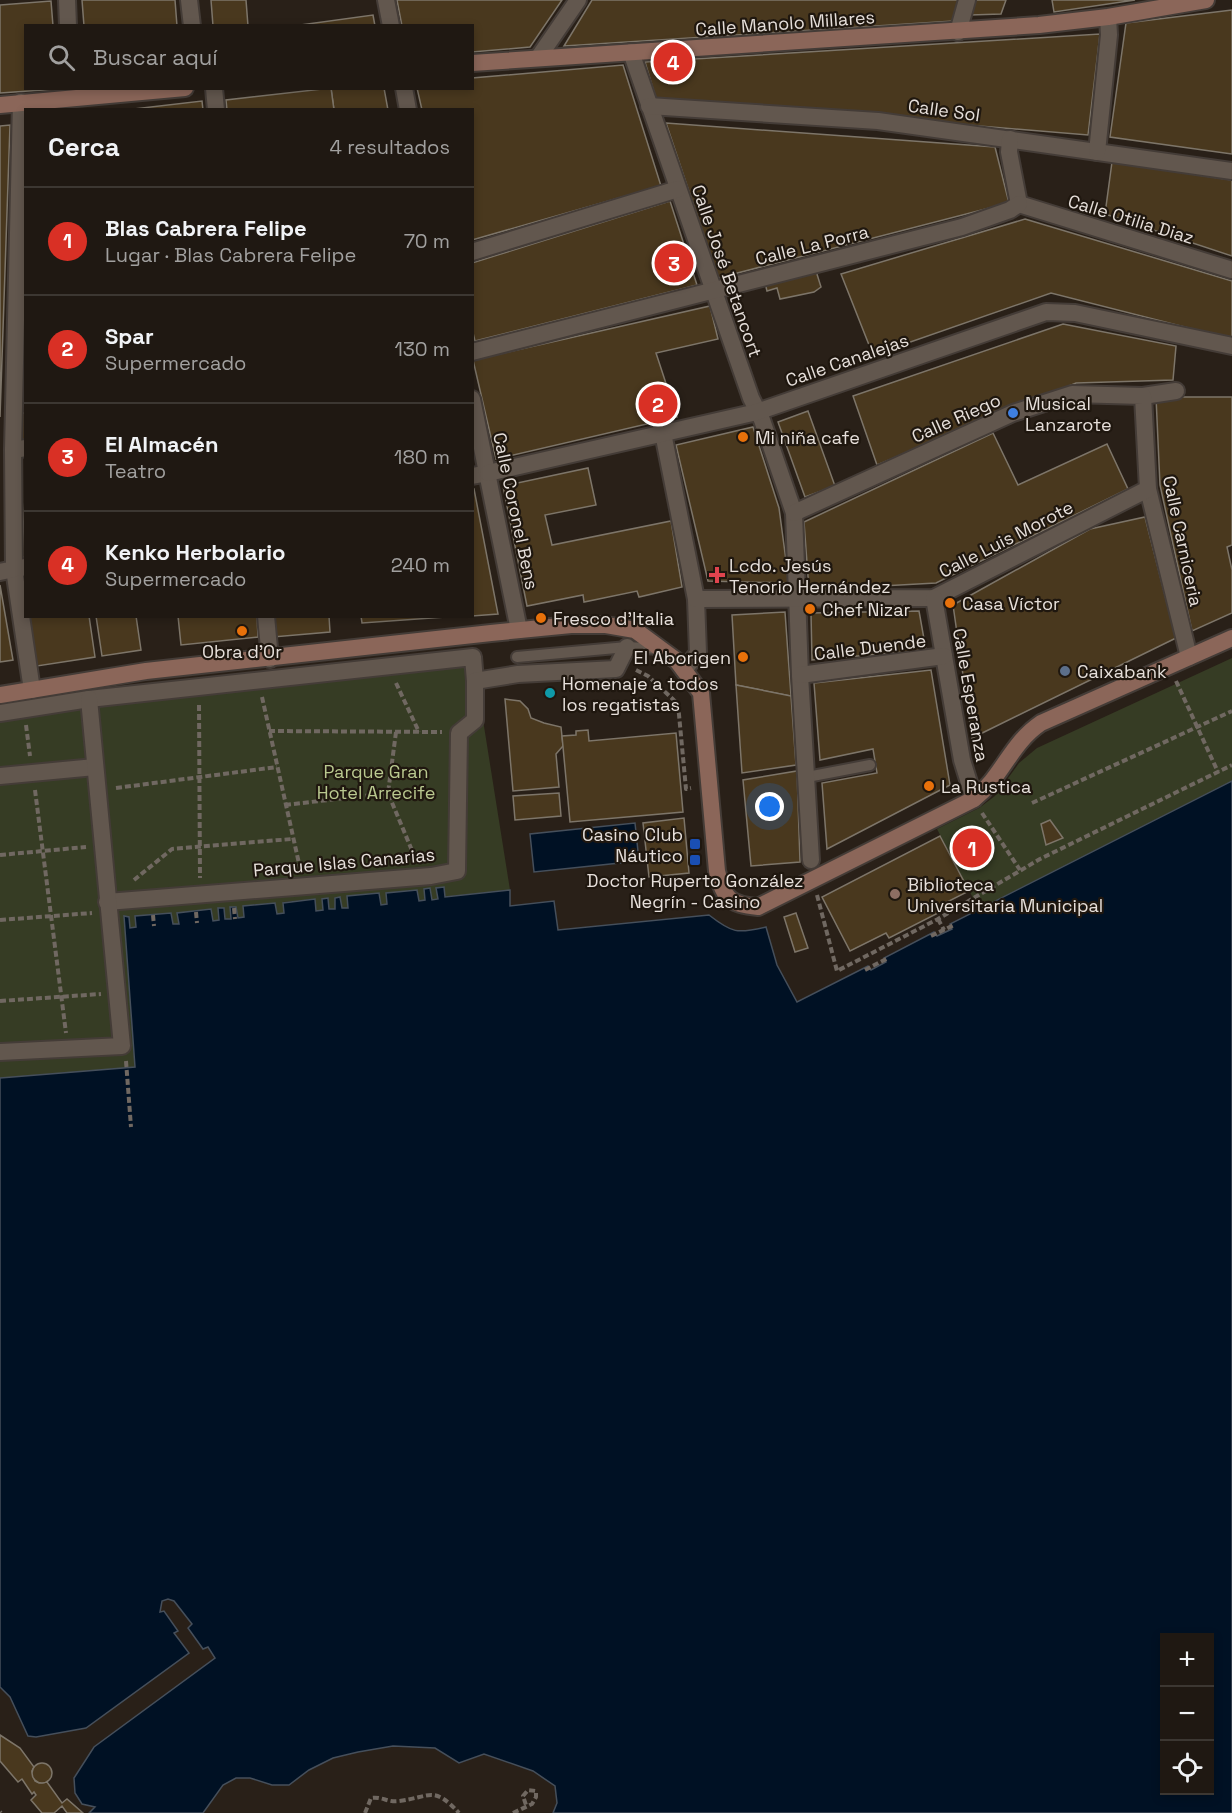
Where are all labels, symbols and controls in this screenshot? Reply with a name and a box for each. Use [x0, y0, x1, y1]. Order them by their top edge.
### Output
street label: Calle Manolo Millares [694, 5, 876, 41]
search box [24, 24, 474, 90]
pin: 4 [654, 40, 692, 84]
icon: search [45, 41, 78, 74]
text: Buscar aquí [93, 43, 218, 71]
street label: Calle Sol [906, 94, 982, 126]
text: Cerca [48, 130, 120, 164]
text: 4 resultados [330, 134, 450, 160]
street label: Calle José Betancort [687, 182, 767, 360]
street label: Calle Otilia Diaz [1065, 189, 1197, 249]
text: Blas Cabrera Felipe [105, 214, 307, 242]
street label: Calle La Porra [753, 220, 871, 270]
text: 1 [63, 228, 72, 254]
text: 70 m [404, 228, 450, 254]
pin: 3 [654, 240, 694, 286]
text: Lugar · Blas Cabrera Felipe [105, 242, 356, 268]
text: Spar [105, 322, 154, 350]
street label: Calle Canalejas [782, 328, 912, 392]
text: 2 [62, 336, 73, 362]
text: 130 m [394, 336, 450, 362]
text: Supermercado [105, 350, 246, 376]
pin: 2 [638, 382, 678, 426]
street label: Calle Riego [908, 388, 1004, 448]
place label: Musical Lanzarote [1025, 392, 1112, 436]
marker: Musical Lanzarote [1006, 406, 1020, 420]
place label: Mi niña cafe [755, 426, 860, 449]
text: El Almacén [105, 430, 219, 458]
street label: Calle Coronel Bens [488, 430, 544, 592]
marker: Mi niña cafe [736, 430, 750, 444]
text: 3 [61, 444, 74, 470]
text: 180 m [394, 444, 450, 470]
text: Teatro [105, 458, 166, 484]
street label: Calle Carniceria [1158, 474, 1208, 608]
street label: Calle Luis Morote [935, 495, 1077, 583]
text: Kenko Herbolario [105, 538, 285, 566]
text: 4 [61, 552, 74, 578]
text: 240 m [391, 552, 450, 578]
place label: Lcdo. Jesús Tenorio Hernández [729, 554, 891, 598]
text: Supermercado [105, 566, 246, 592]
marker: Lcdo. Jesús Tenorio Hernández [710, 568, 724, 582]
place label: Casa Víctor [962, 592, 1060, 615]
marker: Casa Víctor [943, 596, 957, 610]
place label: Chef Nizar [822, 598, 911, 621]
marker: Chef Nizar [803, 602, 817, 616]
place label: Fresco d'Italia [553, 607, 674, 630]
marker: Fresco d'Italia [534, 611, 548, 625]
marker: Obra d'Or [235, 624, 249, 638]
street label: Calle Esperanza [948, 626, 994, 764]
street label: Calle Duende [813, 629, 927, 665]
place label: Obra d'Or [202, 640, 282, 663]
place label: El Aborigen [634, 646, 731, 669]
marker: El Aborigen [736, 650, 750, 664]
place label: Caixabank [1077, 660, 1167, 683]
marker: Caixabank [1058, 664, 1072, 678]
place label: Homenaje a todos los regatistas [562, 672, 718, 716]
marker: Homenaje a todos los regatistas [543, 686, 557, 700]
park label: Parque Gran Hotel Arrecife [317, 760, 435, 804]
place label: La Rustica [941, 775, 1031, 798]
marker: La Rustica [922, 779, 936, 793]
your location [755, 792, 784, 821]
place label: Casino Club Náutico [582, 823, 683, 867]
pin: 1 [952, 826, 992, 870]
marker: Casino Club Náutico [688, 837, 702, 851]
street label: Parque Islas Canarias [252, 843, 436, 881]
marker: Doctor Ruperto González Negrín - Casino [688, 853, 702, 867]
place label: Doctor Ruperto González Negrín - Casino [587, 869, 803, 913]
place label: Biblioteca Universitaria Municipal [907, 873, 1103, 917]
marker: Biblioteca Universitaria Municipal [888, 887, 902, 901]
map controls [1160, 1633, 1214, 1795]
button: + [1160, 1633, 1214, 1687]
button: − [1160, 1687, 1214, 1741]
button: locate [1160, 1741, 1214, 1795]

